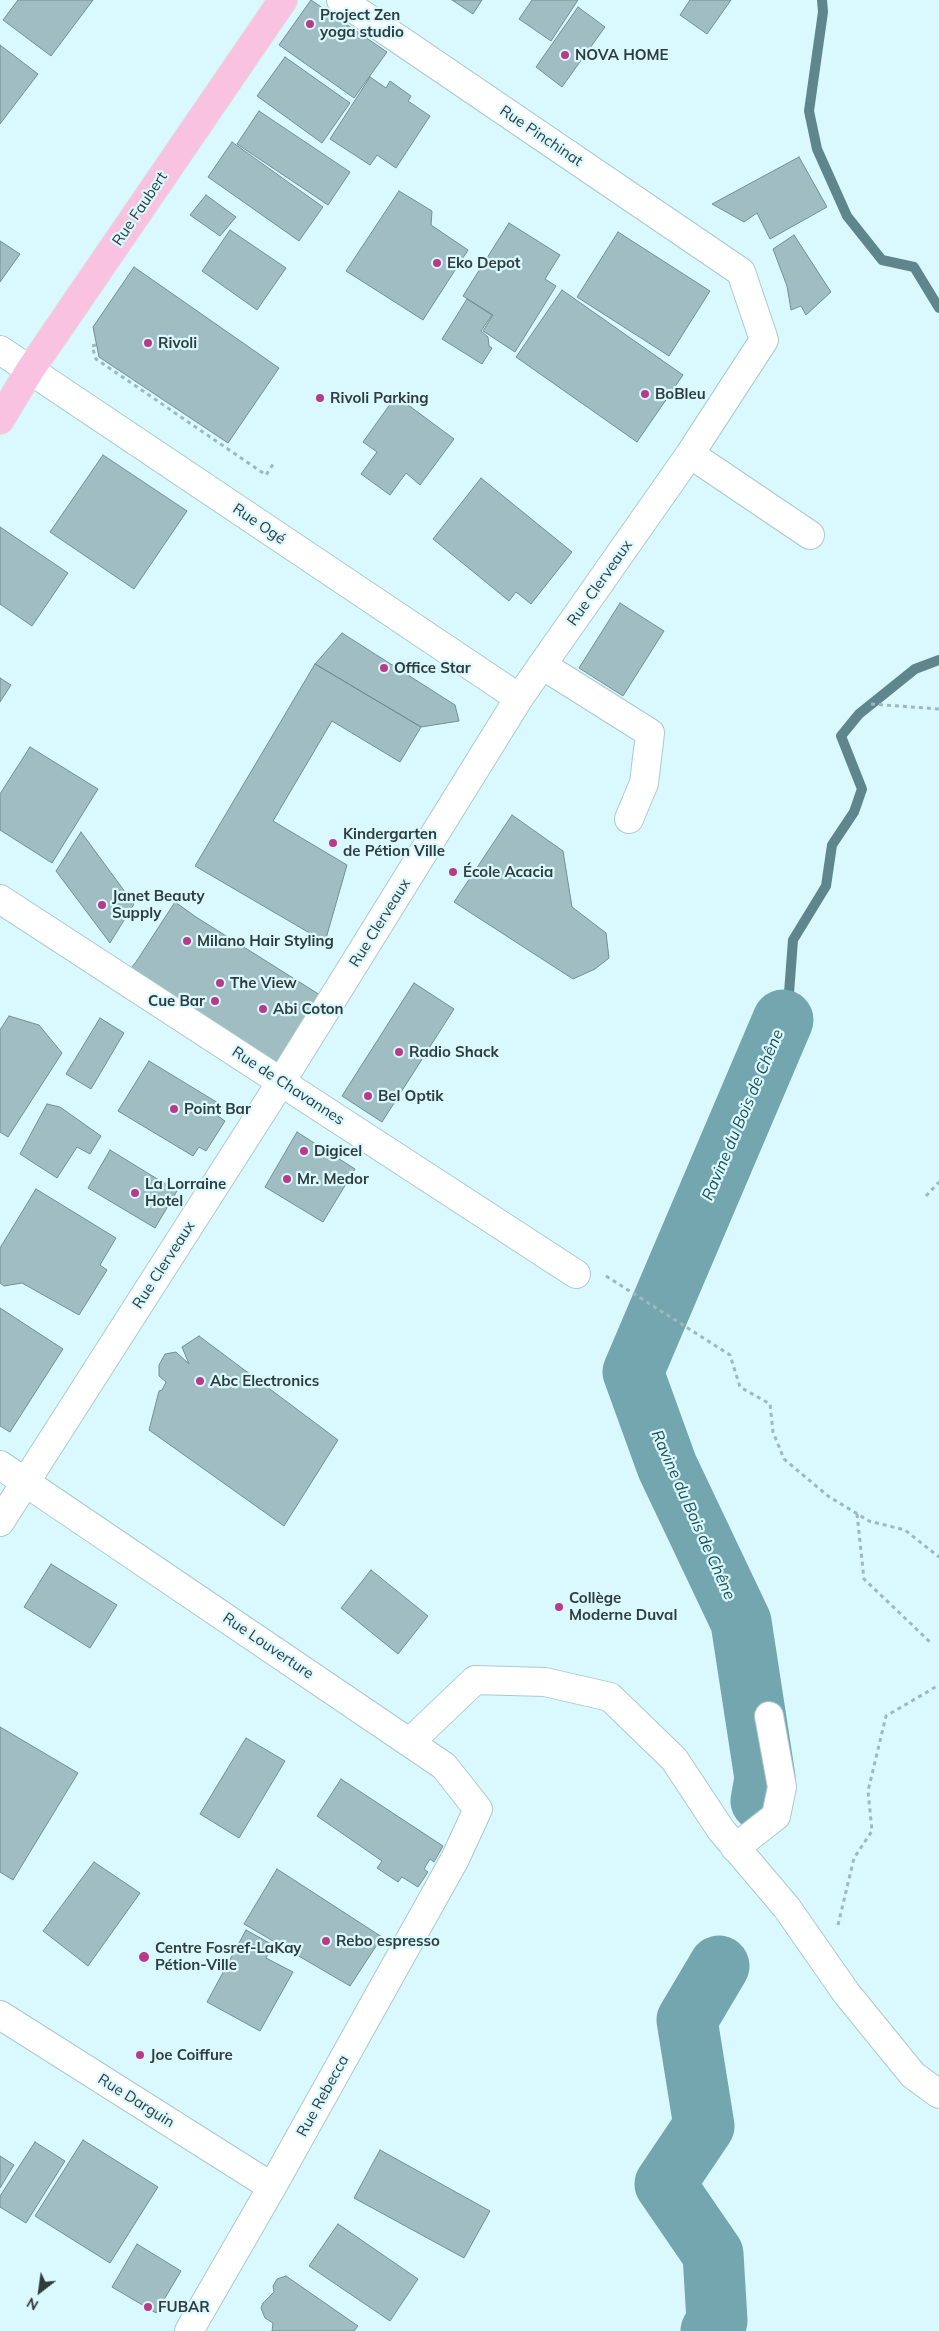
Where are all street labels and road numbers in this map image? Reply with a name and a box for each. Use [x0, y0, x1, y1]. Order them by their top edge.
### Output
street label: Rue Pinchinat [496, 102, 586, 170]
street label: Rue Faubert [109, 169, 171, 249]
street label: Rue Ogé [229, 500, 289, 548]
street label: Rue Clerveaux [564, 537, 636, 629]
street label: Rue Clerveaux [346, 876, 414, 970]
street label: Rue de Chavannes [229, 1043, 347, 1129]
street label: Rue Clerveaux [129, 1218, 199, 1312]
street label: Rue Louverture [219, 1609, 317, 1683]
street label: Rue Rebecca [293, 2052, 353, 2140]
street label: Rue Darguin [94, 2070, 178, 2132]

